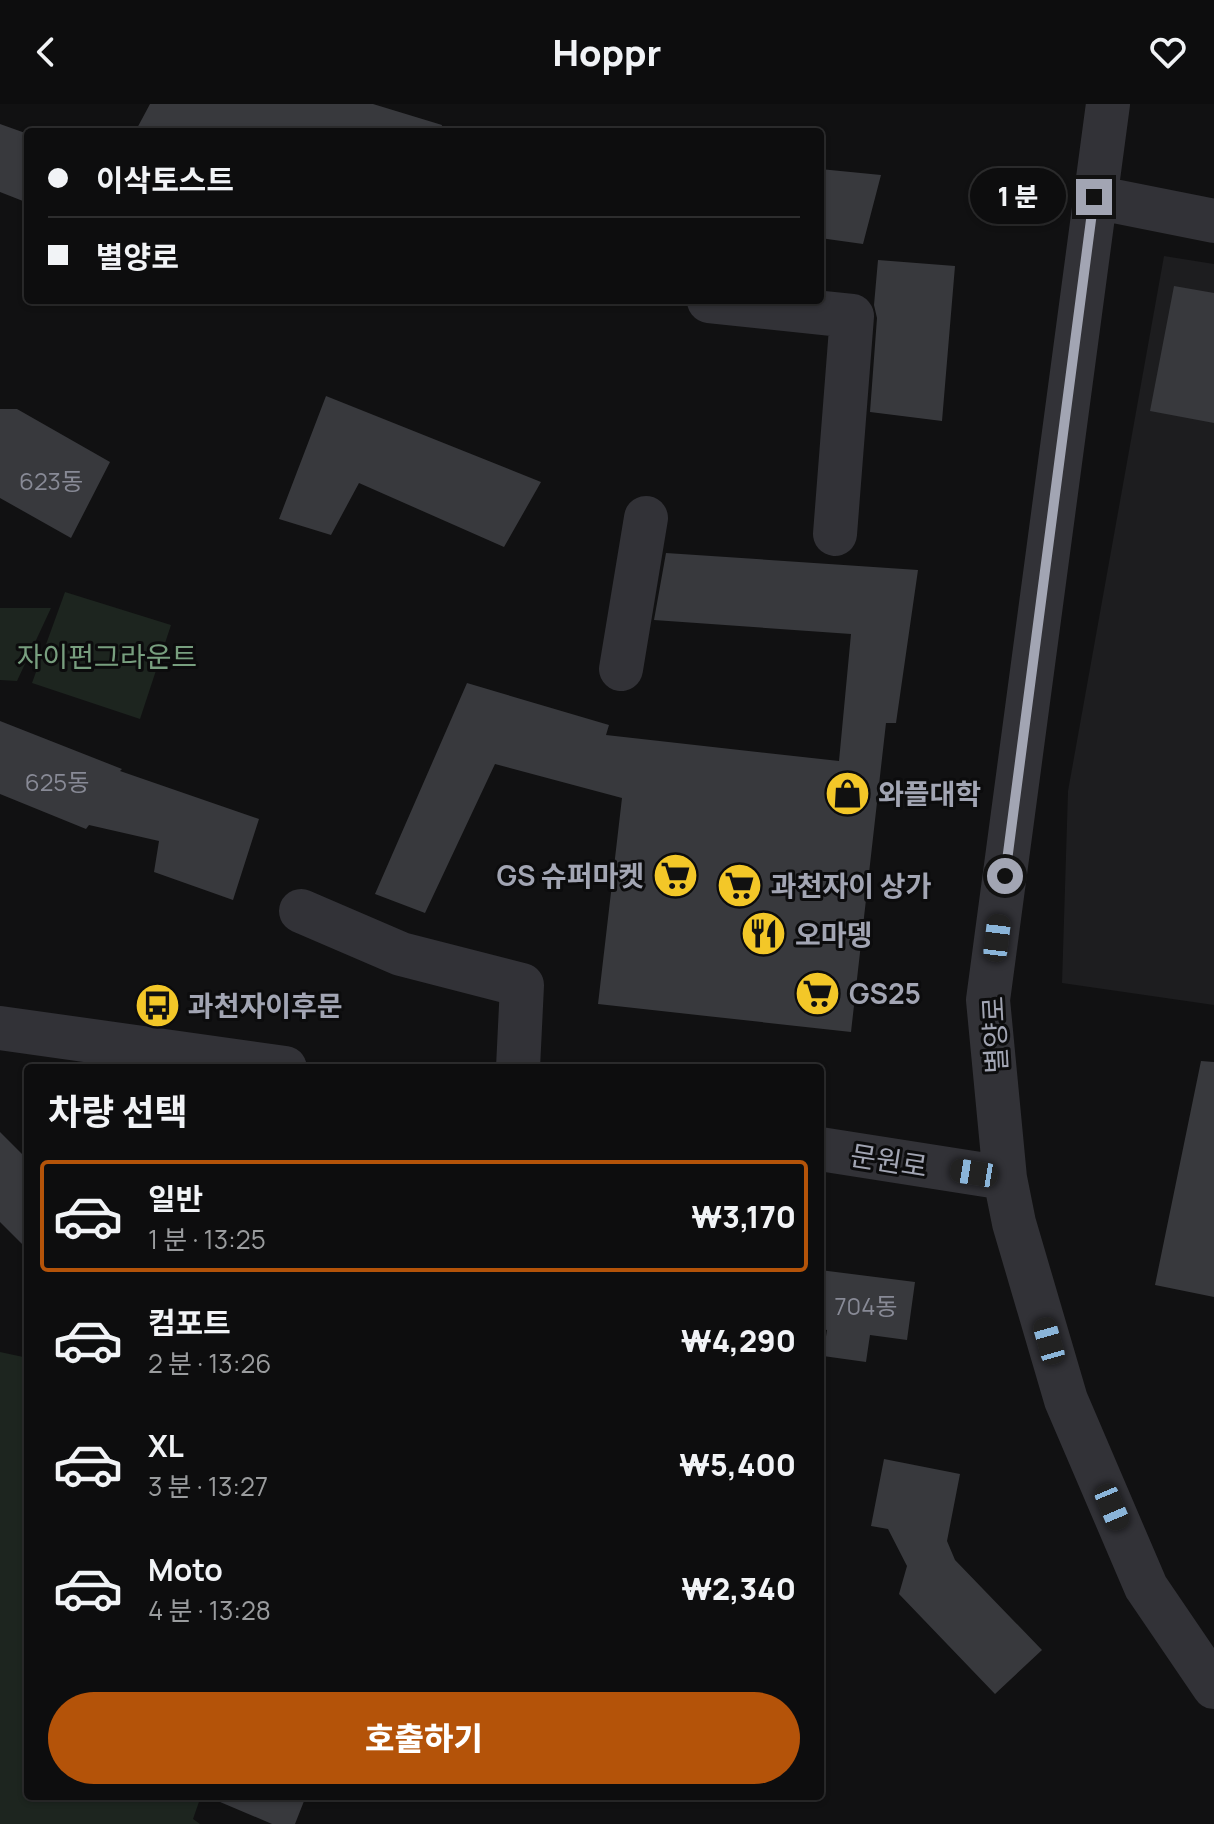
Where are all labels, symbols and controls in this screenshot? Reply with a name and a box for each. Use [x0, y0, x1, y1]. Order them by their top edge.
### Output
text: Hoppr [553, 28, 661, 77]
icon: back [24, 30, 68, 74]
icon: heart [1146, 30, 1190, 74]
text: 이삭토스트 [96, 159, 234, 200]
callout: 1 분 [970, 169, 1066, 225]
text: 1 분 [998, 178, 1038, 214]
route end [1076, 179, 1112, 215]
text: 별양로 [96, 236, 179, 277]
house number: 623동 [19, 464, 83, 497]
park label: 자이펀그라운트 [17, 637, 197, 675]
house number: 625동 [25, 765, 89, 798]
shop icon: 와플대학 [823, 769, 871, 817]
place label: 와플대학 [878, 774, 981, 812]
supermarket icon: GS 슈퍼마켓 [651, 851, 699, 899]
place label: GS 슈퍼마켓 [496, 856, 644, 894]
route start [987, 858, 1023, 894]
supermarket icon: 과천자이 상가 [716, 861, 764, 909]
place label: 과천자이 상가 [771, 866, 931, 904]
restaurant icon: 오마뎅 [740, 910, 788, 958]
car [982, 913, 1012, 963]
place label: 오마뎅 [795, 915, 872, 953]
supermarket icon: GS25 [794, 969, 842, 1017]
place label: GS25 [849, 974, 921, 1012]
bus stop icon: 과천자이후문 [133, 981, 181, 1029]
place label: 과천자이후문 [188, 986, 343, 1024]
street label: 별양로 [973, 995, 1015, 1075]
text: 차량 선택 [48, 1087, 188, 1136]
street label: 문원로 [848, 1135, 930, 1185]
car [948, 1157, 1000, 1189]
text: 일반 [148, 1178, 203, 1219]
icon: car [52, 1180, 124, 1252]
text: ₩3,170 [691, 1196, 796, 1237]
text: 1 분 · 13:25 [148, 1221, 266, 1257]
house number: 704동 [835, 1289, 897, 1322]
text: 컴포트 [148, 1302, 231, 1343]
icon: car [52, 1304, 124, 1376]
car [1031, 1315, 1067, 1367]
text: ₩4,290 [681, 1320, 796, 1361]
text: 2 분 · 13:26 [148, 1345, 271, 1381]
text: XL [148, 1425, 184, 1466]
icon: car [52, 1428, 124, 1500]
text: ₩5,400 [679, 1444, 796, 1485]
text: 3 분 · 13:27 [148, 1468, 268, 1504]
car [1092, 1480, 1132, 1534]
text: Moto [148, 1549, 223, 1590]
icon: car [52, 1552, 124, 1624]
text: ₩2,340 [681, 1568, 796, 1609]
text: 4 분 · 13:28 [148, 1592, 271, 1628]
button: 호출하기 [48, 1692, 800, 1784]

